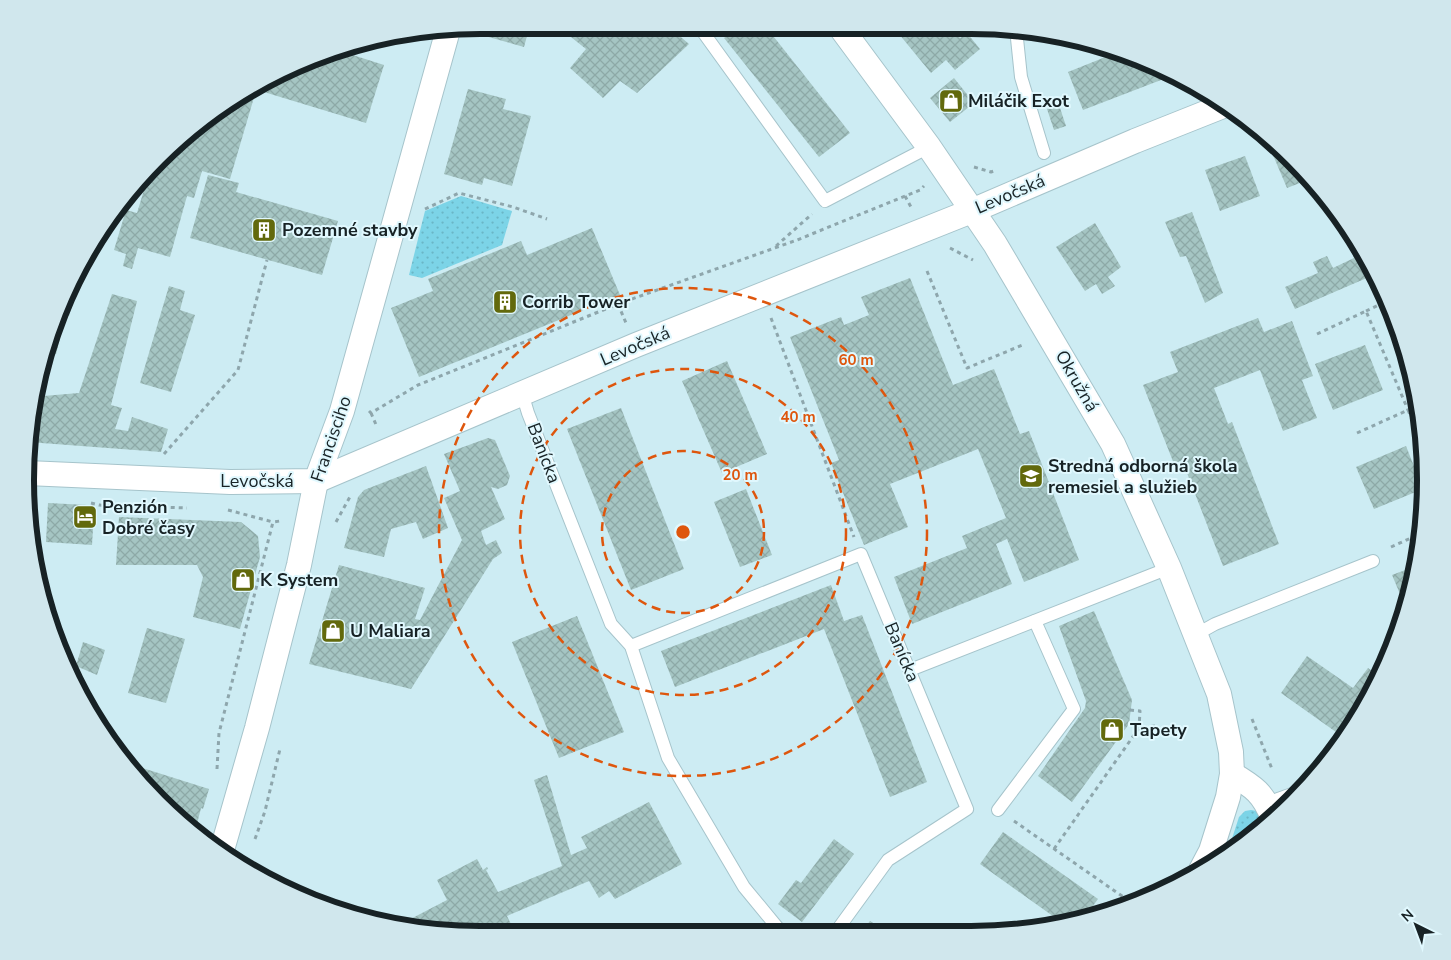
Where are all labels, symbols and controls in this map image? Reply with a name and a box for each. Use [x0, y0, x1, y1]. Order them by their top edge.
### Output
shop icon: Miláčik Exot [938, 88, 964, 114]
place label: Miláčik Exot [968, 89, 1069, 113]
street label: Levočská [971, 169, 1049, 219]
building icon: Pozemné stavby [251, 217, 277, 243]
place label: Pozemné stavby [282, 218, 418, 242]
building icon: Corrib Tower [492, 289, 518, 315]
place label: Corrib Tower [522, 290, 630, 314]
street label: Levočská [596, 321, 674, 371]
street label: Okružná [1050, 346, 1104, 416]
text: 60 m [838, 350, 874, 370]
street label: Francisciho [305, 393, 357, 485]
text: 40 m [780, 407, 816, 427]
street label: Banícka [522, 419, 566, 487]
place label: Stredná odborná škola remesiel a služieb [1048, 454, 1238, 499]
school or university icon: Stredná odborná škola remesiel a služieb [1018, 463, 1044, 489]
text: 20 m [722, 465, 758, 485]
street label: Levočská [220, 469, 294, 493]
place label: Penzión Dobré časy [102, 495, 195, 540]
hotel icon: Penzión Dobré časy [72, 504, 98, 530]
centre of rings [674, 523, 692, 541]
shop icon: K System [230, 567, 256, 593]
place label: K System [260, 568, 338, 592]
shop icon: U Maliara [320, 618, 346, 644]
street label: Banícka [879, 618, 925, 686]
place label: U Maliara [350, 619, 431, 643]
shop icon: Tapety [1099, 717, 1125, 743]
place label: Tapety [1130, 718, 1187, 742]
north arrow [1391, 900, 1441, 950]
text: N [1397, 905, 1418, 926]

